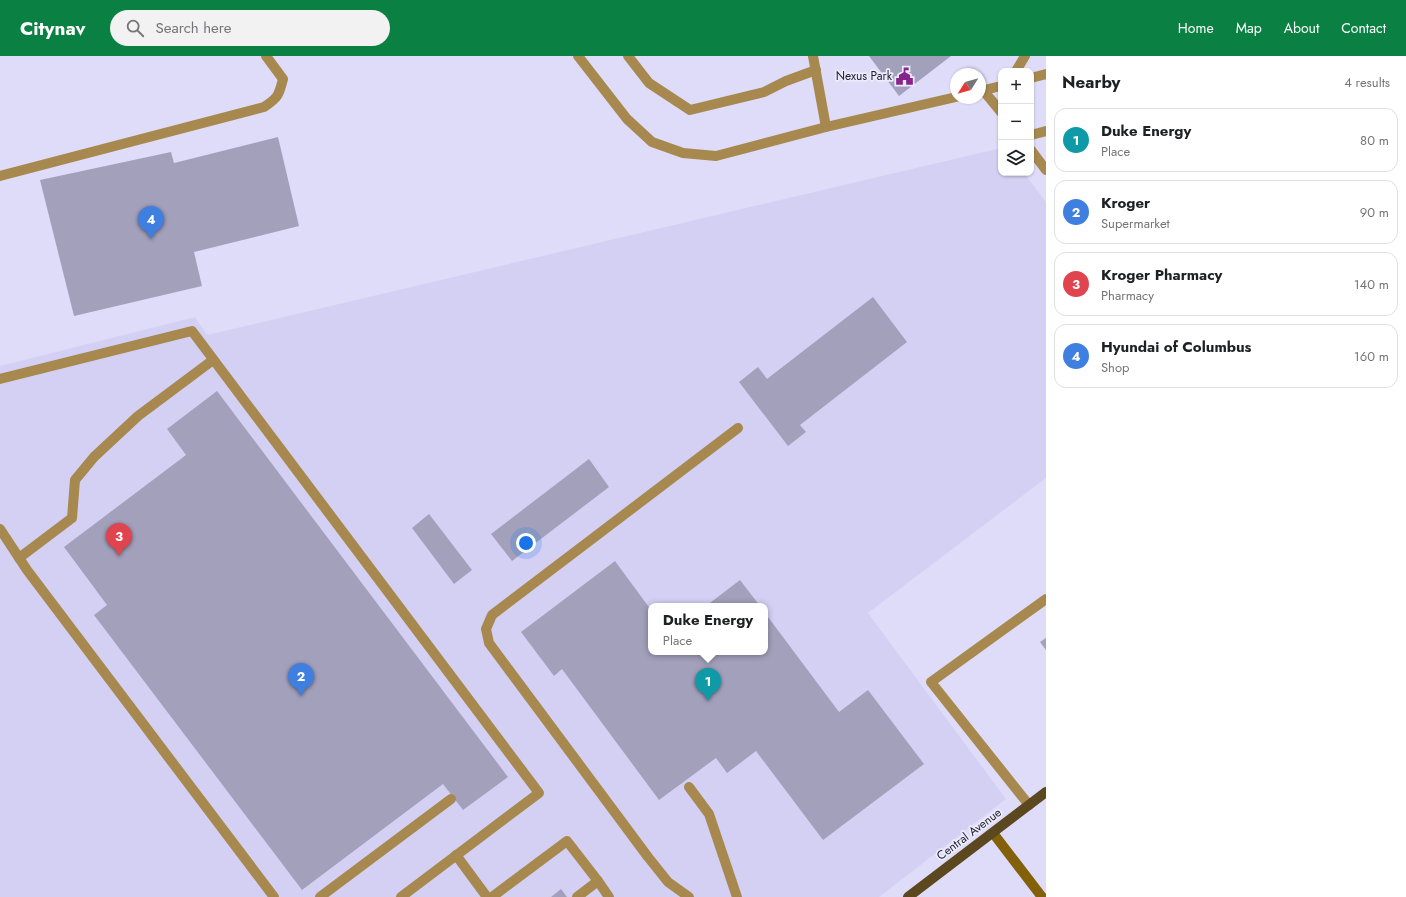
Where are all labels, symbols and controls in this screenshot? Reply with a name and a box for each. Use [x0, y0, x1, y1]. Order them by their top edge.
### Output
search box [110, 10, 390, 46]
text: Citynav [20, 15, 86, 42]
icon: search [124, 17, 146, 39]
text: Search here [156, 17, 231, 39]
text: Home [1178, 18, 1214, 38]
text: Map [1236, 18, 1262, 38]
text: About [1284, 18, 1319, 38]
text: Contact [1341, 18, 1386, 38]
public building icon: Nexus Park [895, 66, 915, 86]
place label: Nexus Park [836, 67, 893, 85]
north arrow [950, 68, 986, 104]
map controls [998, 68, 1034, 176]
button: + [998, 68, 1034, 104]
text: Nearby [1062, 70, 1120, 94]
text: 4 results [1344, 73, 1390, 92]
button: − [998, 104, 1034, 140]
text: Duke Energy [1101, 120, 1191, 142]
text: 1 [1073, 131, 1079, 150]
text: 80 m [1360, 131, 1389, 150]
button: layers [998, 140, 1034, 176]
text: Place [1101, 142, 1130, 161]
text: Kroger [1101, 192, 1150, 214]
text: 2 [1072, 203, 1080, 222]
text: 90 m [1360, 203, 1389, 222]
pin: 4 [138, 206, 164, 239]
text: Supermarket [1101, 214, 1170, 233]
text: Kroger Pharmacy [1101, 264, 1222, 286]
text: 3 [1072, 275, 1080, 294]
text: 140 m [1354, 275, 1389, 294]
text: Pharmacy [1101, 286, 1154, 305]
text: Hyundai of Columbus [1101, 336, 1251, 358]
text: 4 [1071, 347, 1081, 366]
text: 160 m [1354, 347, 1389, 366]
text: Shop [1101, 358, 1129, 377]
pin: 3 [106, 523, 132, 556]
your location [516, 533, 536, 553]
popup [648, 603, 768, 655]
text: Duke Energy [663, 609, 753, 631]
text: Place [663, 631, 692, 650]
pin: 2 [288, 663, 314, 696]
pin: 1 [695, 668, 721, 701]
street label: Central Avenue [933, 804, 1005, 864]

